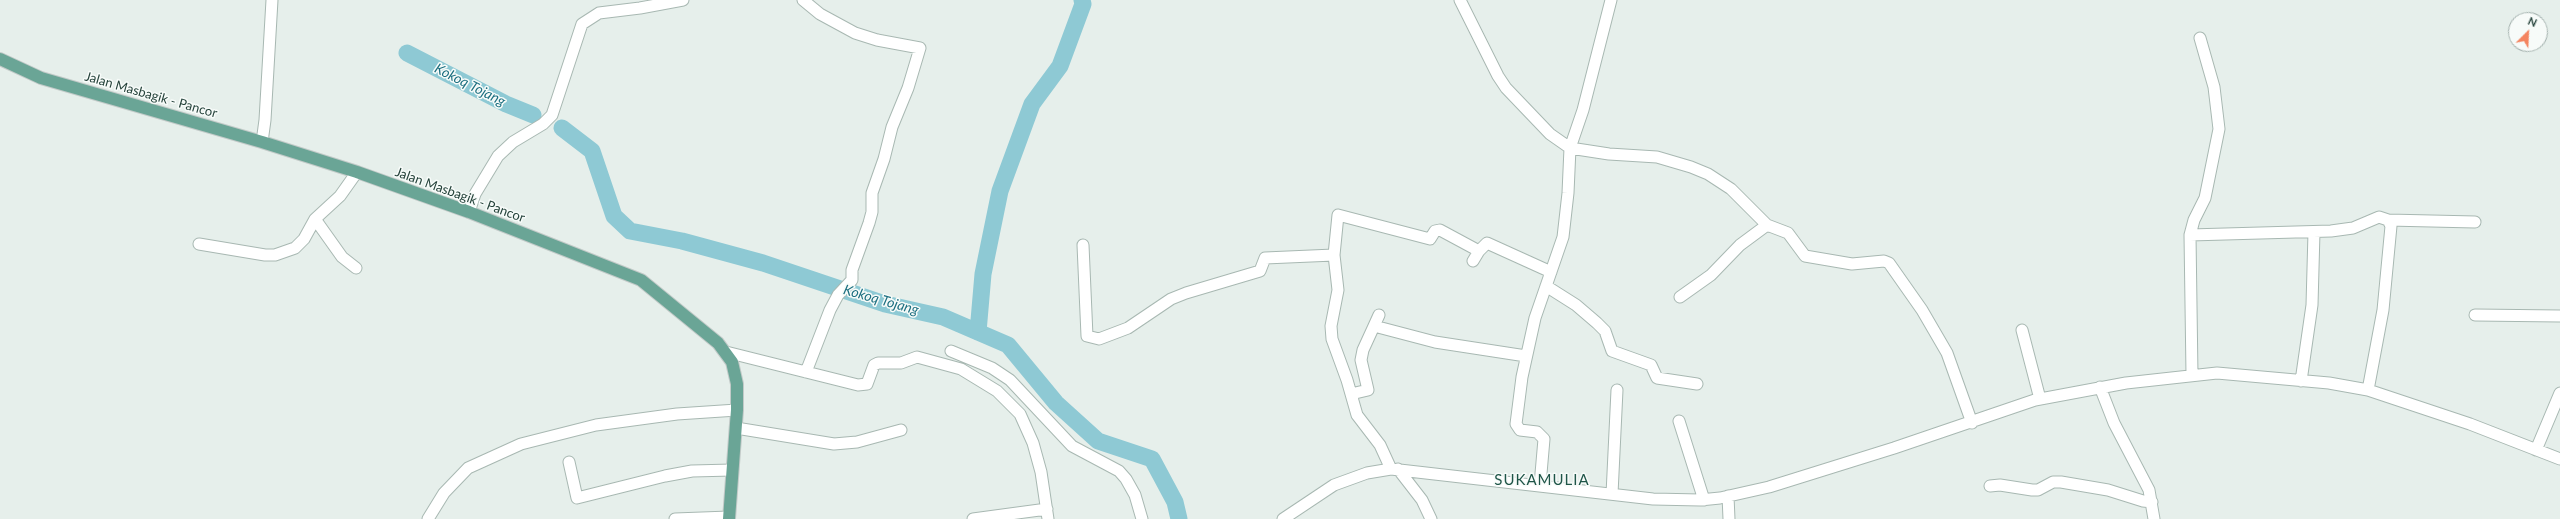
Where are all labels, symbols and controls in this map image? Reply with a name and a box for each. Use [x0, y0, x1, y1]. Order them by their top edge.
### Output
north arrow [2508, 12, 2548, 52]
text: N [2526, 14, 2539, 29]
water label: Kokoq Tojang [432, 60, 508, 110]
street label: Jalan Masbagik - Pancor [83, 69, 219, 121]
street label: Jalan Masbagik - Pancor [393, 164, 527, 226]
water label: Kokoq Tojang [842, 281, 920, 319]
district label: SUKAMULIA [1494, 471, 1590, 489]

